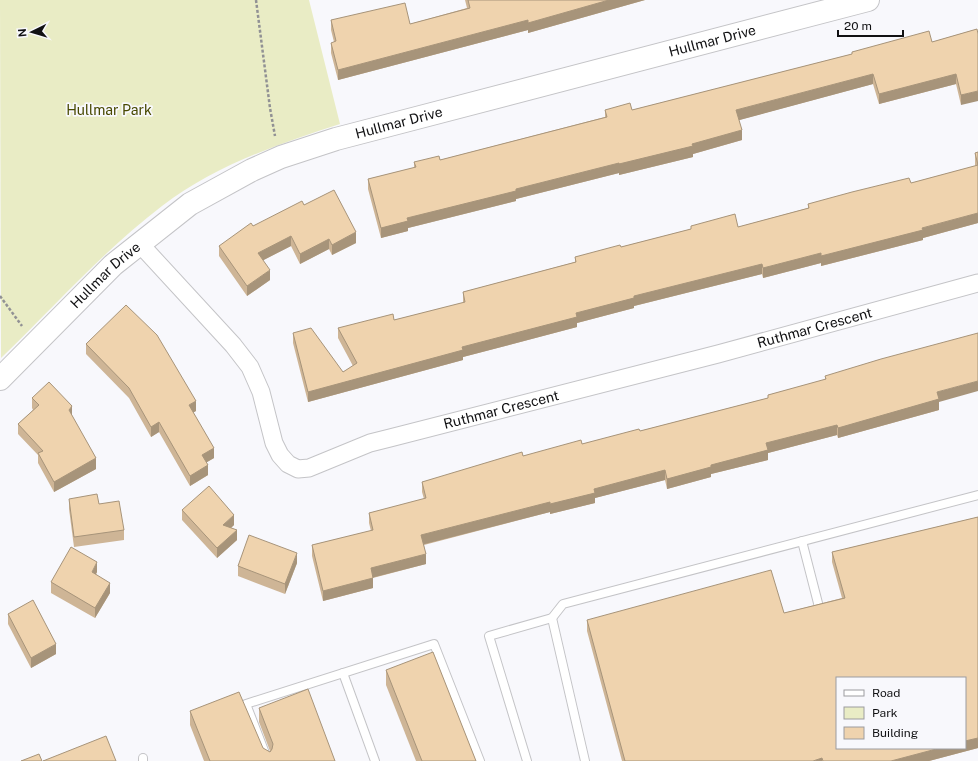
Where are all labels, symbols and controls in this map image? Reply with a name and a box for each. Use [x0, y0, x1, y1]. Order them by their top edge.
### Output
north arrow [12, 12, 52, 52]
scale bar [838, 12, 903, 38]
text: 20 m [844, 19, 872, 33]
street label: Hullmar Drive [667, 22, 758, 60]
text: N [16, 28, 28, 38]
park label: Hullmar Park [66, 102, 152, 118]
street label: Hullmar Drive [353, 104, 444, 142]
street label: Hullmar Drive [67, 239, 143, 311]
street label: Ruthmar Crescent [755, 304, 874, 351]
street label: Ruthmar Crescent [442, 387, 561, 432]
legend [836, 677, 966, 749]
text: Road [872, 686, 900, 700]
text: Park [872, 706, 898, 720]
text: Building [872, 726, 918, 740]

